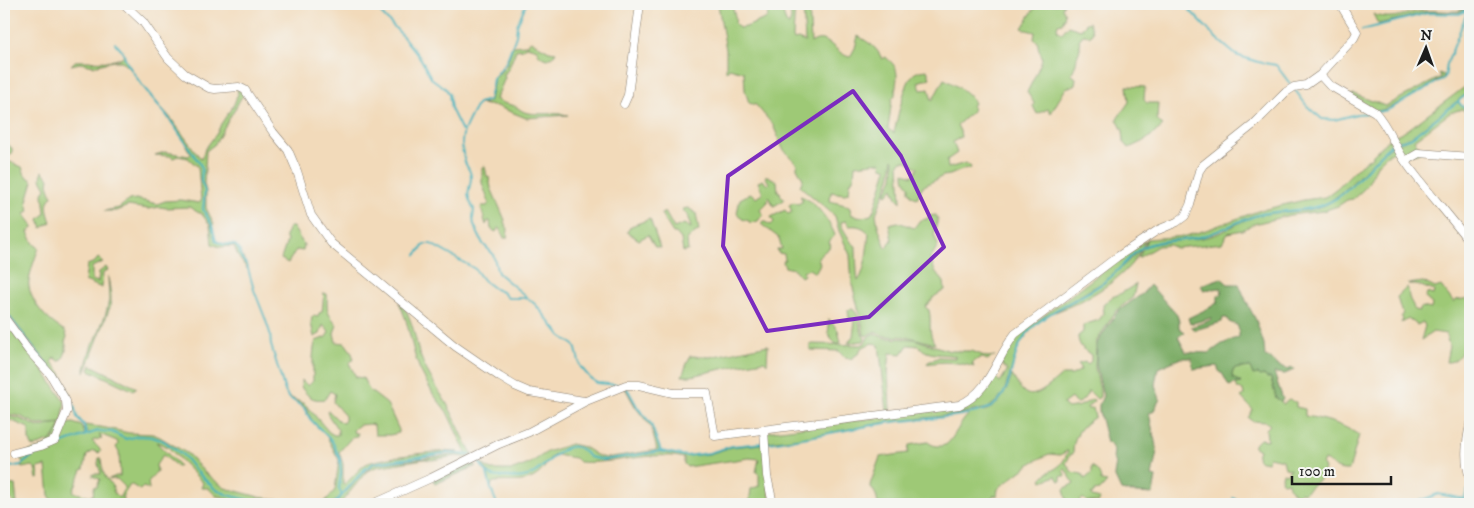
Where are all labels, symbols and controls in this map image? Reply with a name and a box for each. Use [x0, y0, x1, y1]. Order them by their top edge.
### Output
north arrow [1402, 22, 1452, 72]
text: N [1420, 27, 1433, 45]
scale bar [1292, 453, 1390, 485]
text: 100 m [1299, 462, 1335, 481]

